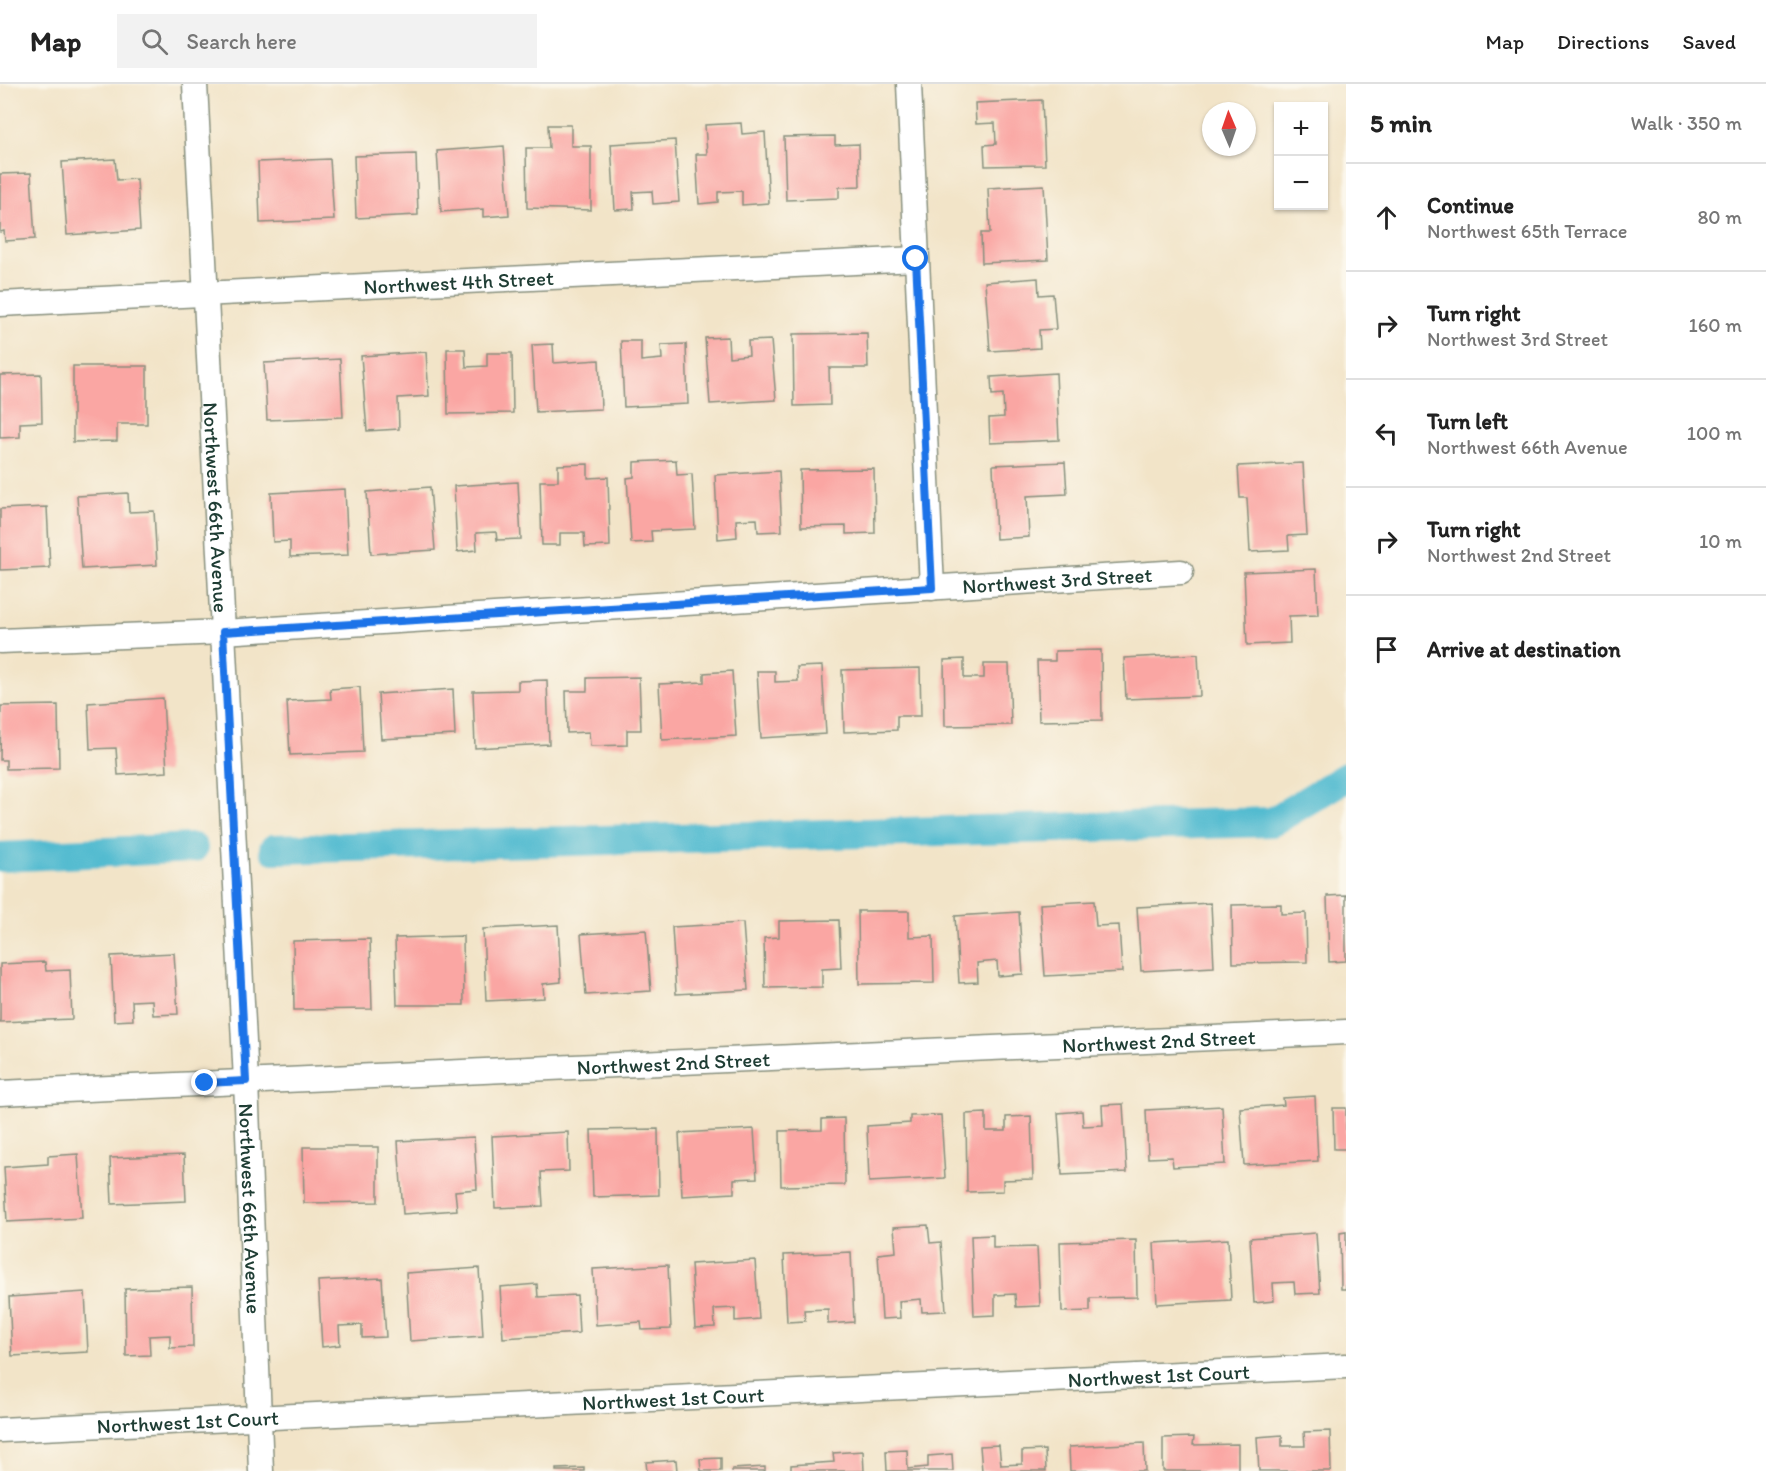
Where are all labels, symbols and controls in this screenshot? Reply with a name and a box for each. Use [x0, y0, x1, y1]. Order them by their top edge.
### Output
search box [117, 14, 537, 68]
text: Map [30, 24, 81, 58]
icon: search [138, 25, 171, 58]
text: Search here [186, 28, 297, 55]
text: Map [1486, 29, 1524, 54]
text: Directions [1557, 29, 1649, 54]
text: Saved [1682, 29, 1736, 54]
north arrow [1202, 102, 1256, 156]
map controls [1274, 102, 1328, 210]
button: + [1274, 102, 1328, 156]
text: 5 min [1370, 107, 1432, 139]
text: Walk · 350 m [1631, 111, 1742, 135]
button: − [1274, 156, 1328, 210]
text: Continue [1427, 192, 1514, 219]
icon: ahead [1370, 201, 1403, 234]
text: 80 m [1697, 205, 1742, 229]
text: Northwest 65th Terrace [1427, 219, 1627, 243]
route start [902, 245, 928, 271]
street label: Northwest 4th Street [363, 264, 554, 299]
text: Turn right [1427, 300, 1521, 327]
icon: right [1370, 309, 1403, 342]
text: 160 m [1689, 313, 1742, 337]
text: Northwest 3rd Street [1427, 327, 1608, 351]
street label: Northwest 66th Avenue [199, 401, 235, 613]
text: Turn left [1427, 408, 1508, 435]
icon: left [1370, 417, 1403, 450]
text: 100 m [1687, 421, 1742, 445]
text: Northwest 66th Avenue [1427, 435, 1628, 459]
text: Turn right [1427, 516, 1521, 543]
icon: right [1370, 525, 1403, 558]
text: 10 m [1699, 529, 1742, 553]
text: Northwest 2nd Street [1427, 543, 1611, 567]
street label: Northwest 3rd Street [961, 561, 1153, 598]
icon: arrive [1370, 633, 1403, 666]
text: Arrive at destination [1427, 636, 1621, 663]
street label: Northwest 2nd Street [1062, 1024, 1256, 1057]
street label: Northwest 2nd Street [576, 1046, 771, 1079]
route end [191, 1069, 217, 1095]
street label: Northwest 66th Avenue [234, 1103, 267, 1314]
street label: Northwest 1st Court [1067, 1358, 1250, 1392]
street label: Northwest 1st Court [582, 1381, 765, 1415]
street label: Northwest 1st Court [96, 1404, 280, 1438]

